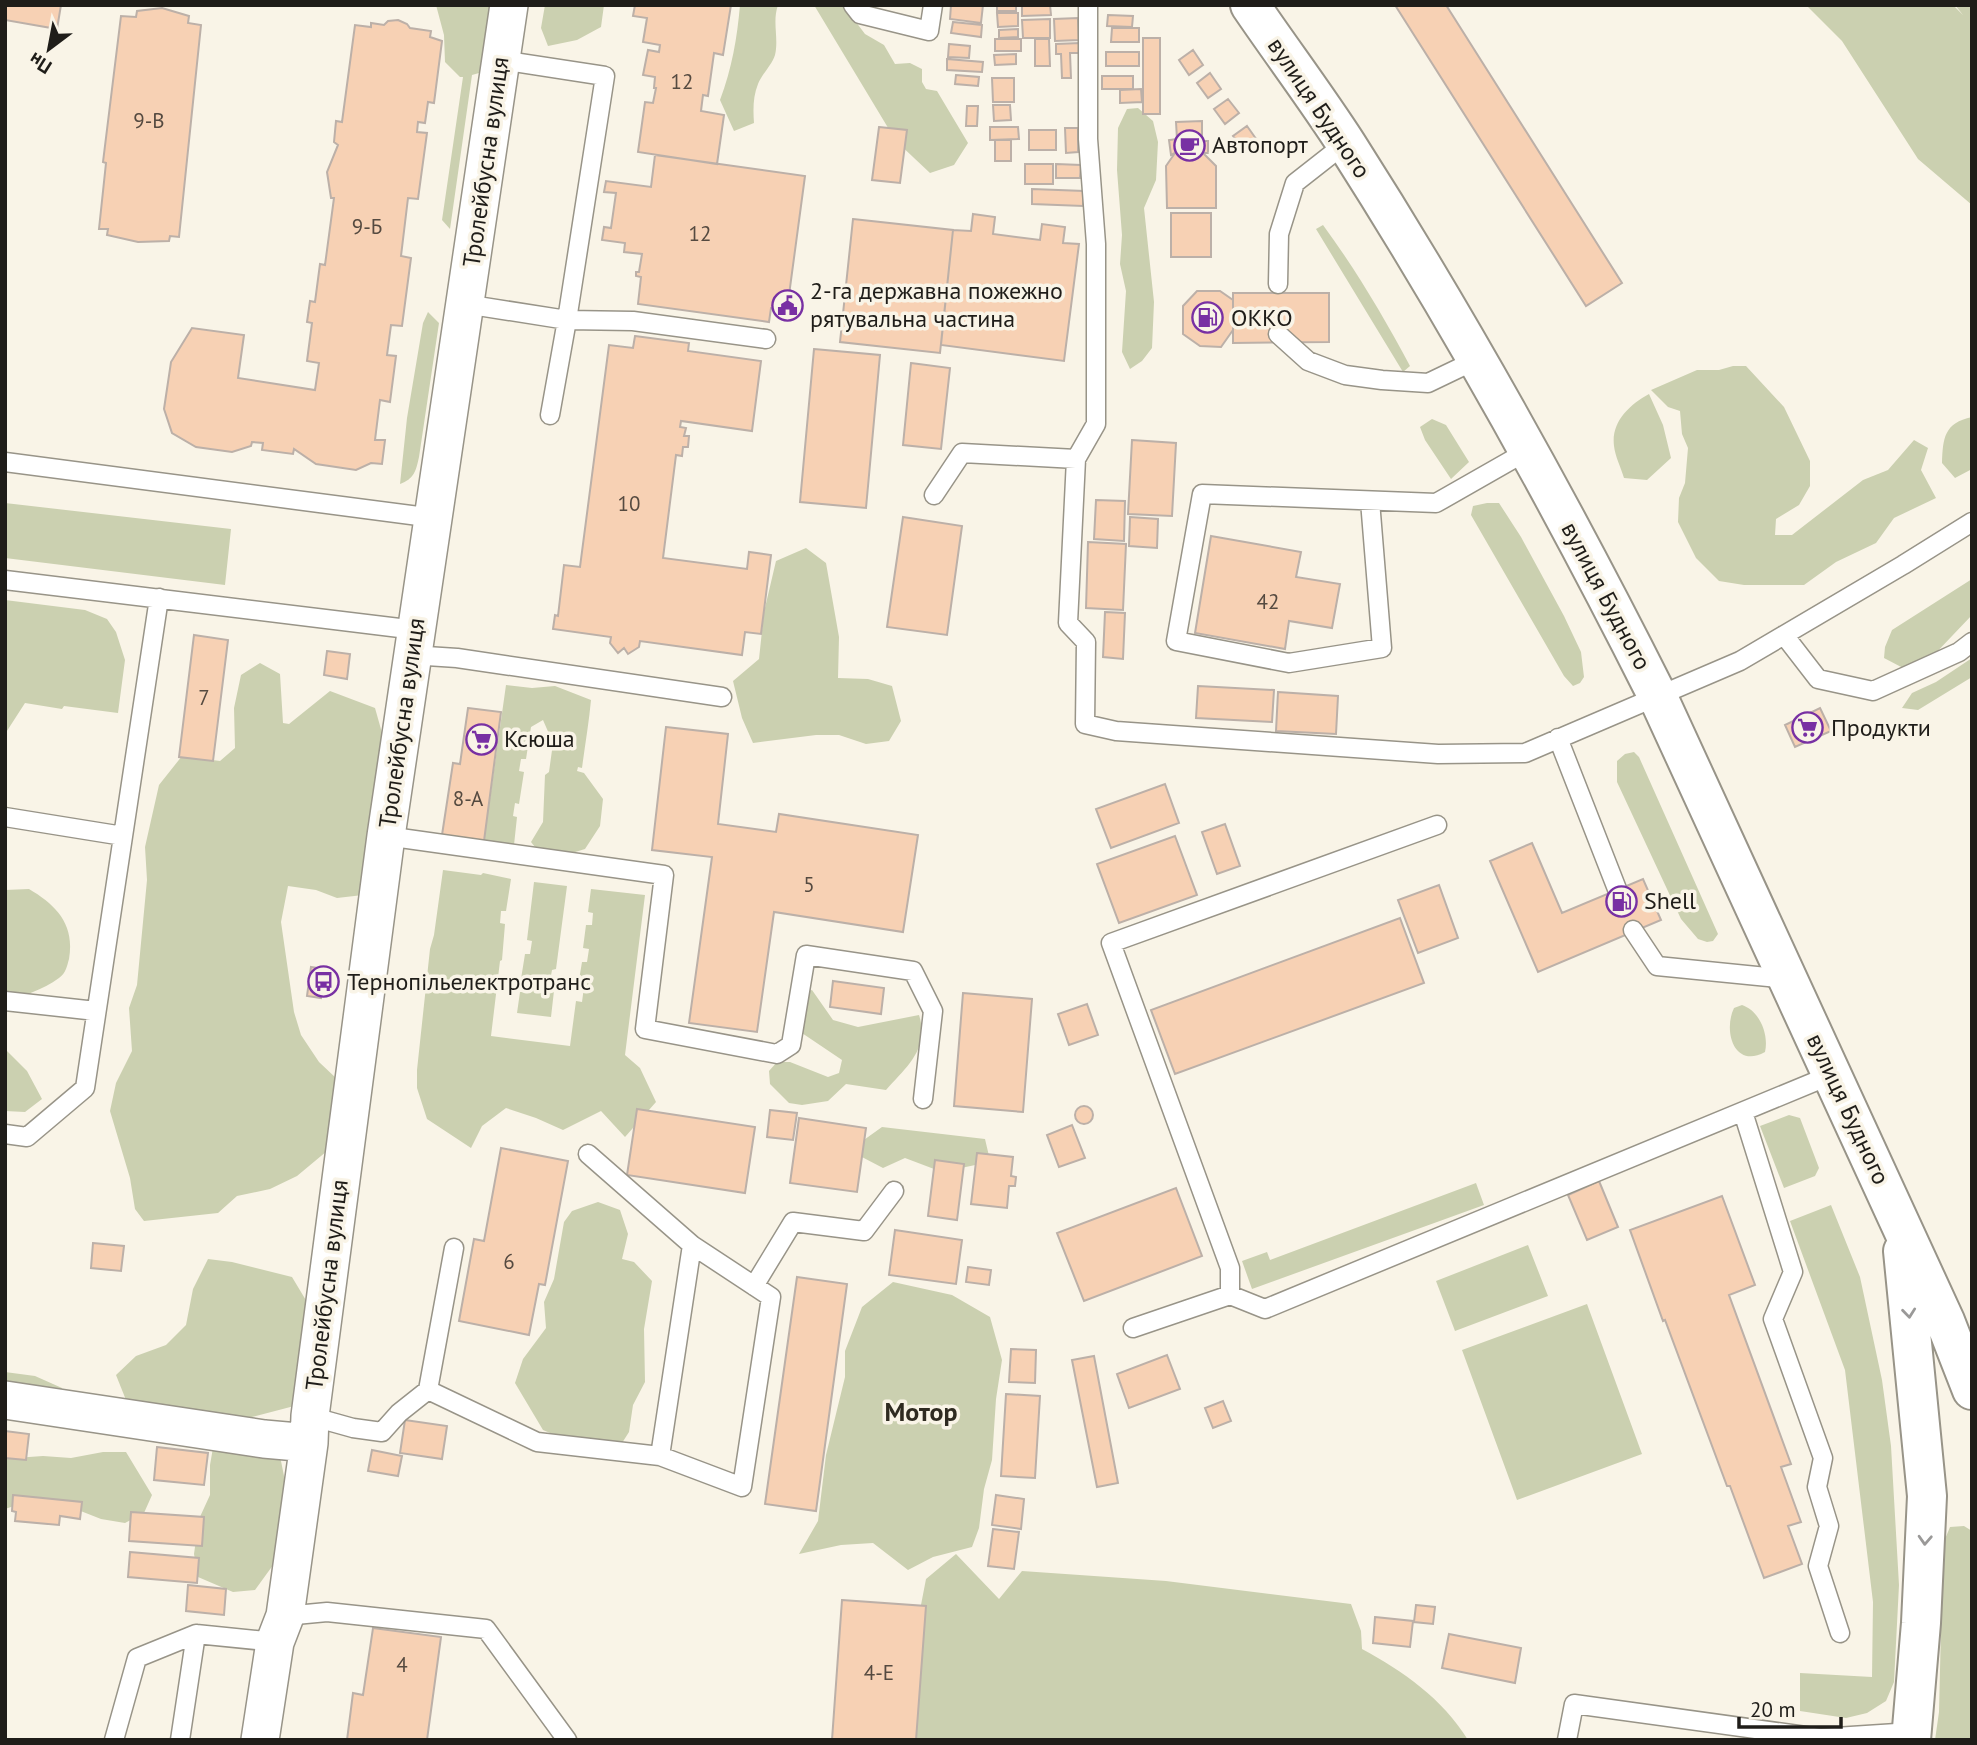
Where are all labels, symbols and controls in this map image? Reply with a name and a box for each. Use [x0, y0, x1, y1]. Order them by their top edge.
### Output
north arrow [14, 14, 84, 84]
street label: вулиця Будного [1261, 31, 1378, 184]
text: Пн [24, 47, 56, 80]
street label: Тролейбусна вулиця [455, 55, 516, 269]
house number: 12 [671, 68, 693, 95]
house number: 9-В [133, 107, 165, 134]
cafe icon: Автопорт [1172, 128, 1206, 162]
place label: Автопорт [1212, 129, 1308, 160]
house number: 9-Б [352, 213, 382, 240]
house number: 12 [689, 220, 711, 247]
place label: 2-га державна пожежно рятувальна частина [810, 275, 1063, 334]
public building icon: 2-га державна пожежно рятувальна частина [770, 288, 804, 322]
fuel station icon: ОККО [1191, 301, 1225, 335]
place label: ОККО [1231, 302, 1293, 333]
house number: 10 [618, 490, 640, 517]
street label: вулиця Будного [1554, 516, 1658, 675]
house number: 42 [1257, 588, 1279, 615]
street label: Тролейбусна вулиця [371, 616, 432, 830]
house number: 7 [198, 684, 210, 711]
supermarket icon: Продукти [1791, 711, 1825, 745]
place label: Продукти [1831, 712, 1931, 743]
supermarket icon: Ксюша [464, 722, 498, 756]
place label: Ксюша [504, 723, 575, 754]
house number: 8-А [453, 785, 484, 812]
house number: 5 [803, 871, 815, 898]
fuel station icon: Shell [1604, 884, 1638, 918]
place label: Shell [1644, 885, 1696, 916]
bus stop icon: Тернопільелектротранс [307, 965, 341, 999]
place label: Тернопільелектротранс [347, 966, 591, 997]
street label: вулиця Будного [1800, 1028, 1897, 1189]
street label: Тролейбусна вулиця [298, 1178, 355, 1392]
house number: 6 [503, 1248, 515, 1275]
one-way arrow [1901, 1308, 1916, 1319]
district label: Мотор [884, 1395, 958, 1428]
one-way arrow [1918, 1535, 1933, 1546]
house number: 4 [396, 1651, 408, 1678]
house number: 4-Е [864, 1659, 894, 1686]
scale bar [1739, 1686, 1840, 1730]
text: 20 m [1750, 1696, 1796, 1723]

